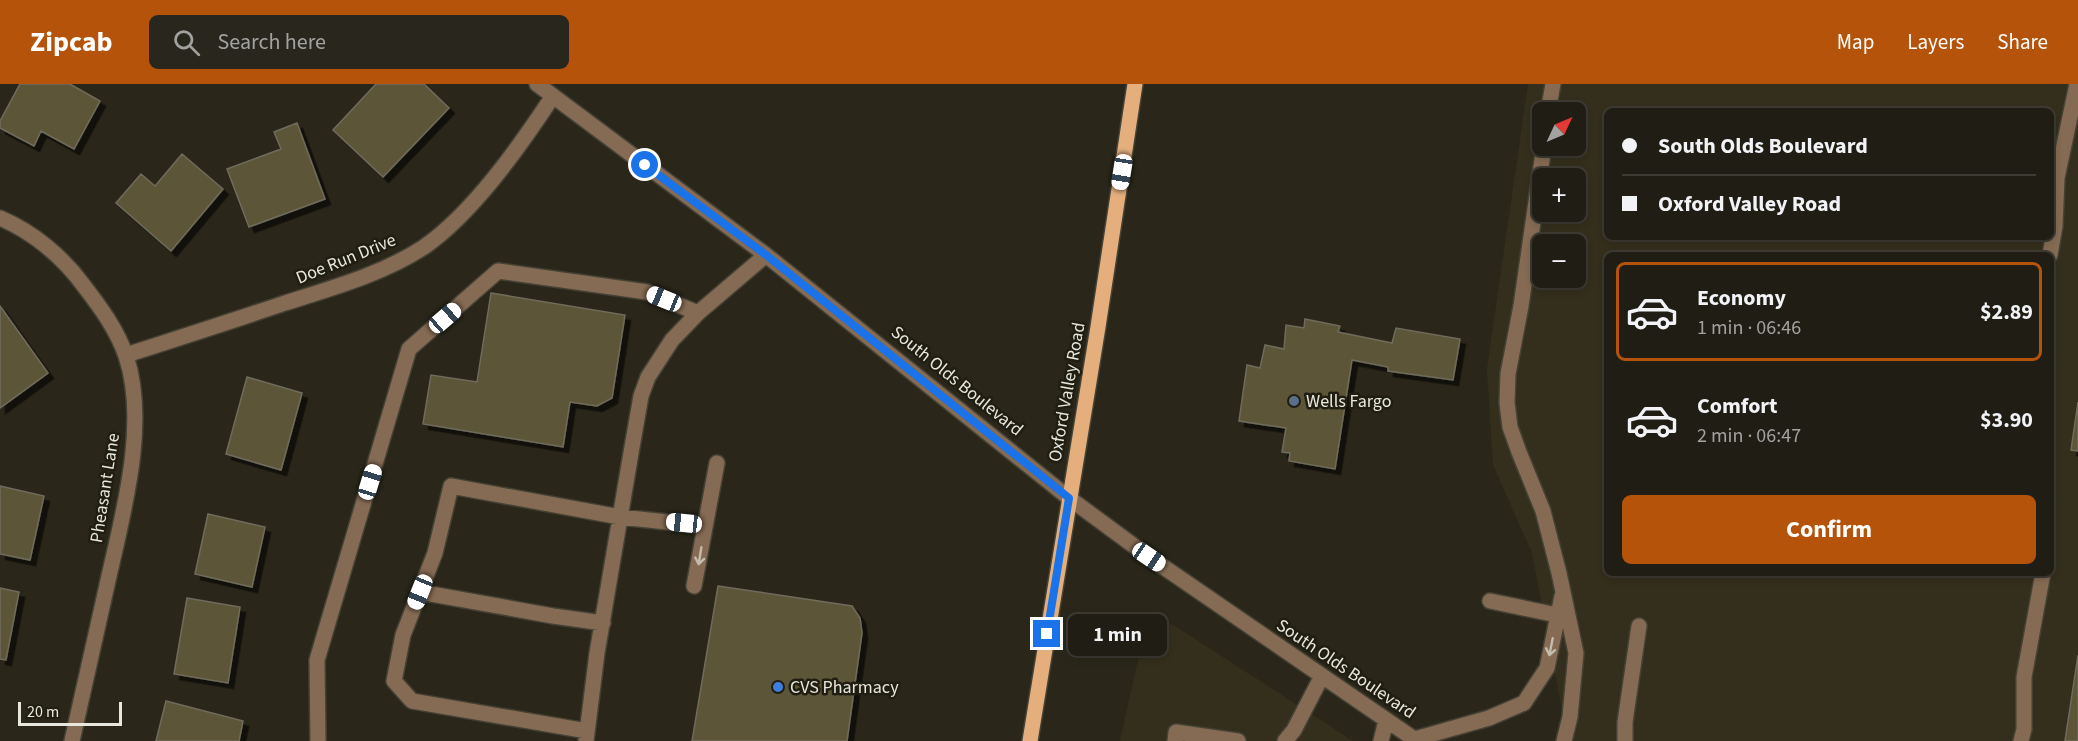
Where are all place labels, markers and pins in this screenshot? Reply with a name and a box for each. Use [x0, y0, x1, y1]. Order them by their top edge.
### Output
place label: Wells Fargo [1306, 389, 1391, 414]
marker: Wells Fargo [1287, 394, 1301, 408]
place label: CVS Pharmacy [790, 675, 899, 700]
marker: CVS Pharmacy [771, 680, 785, 694]

